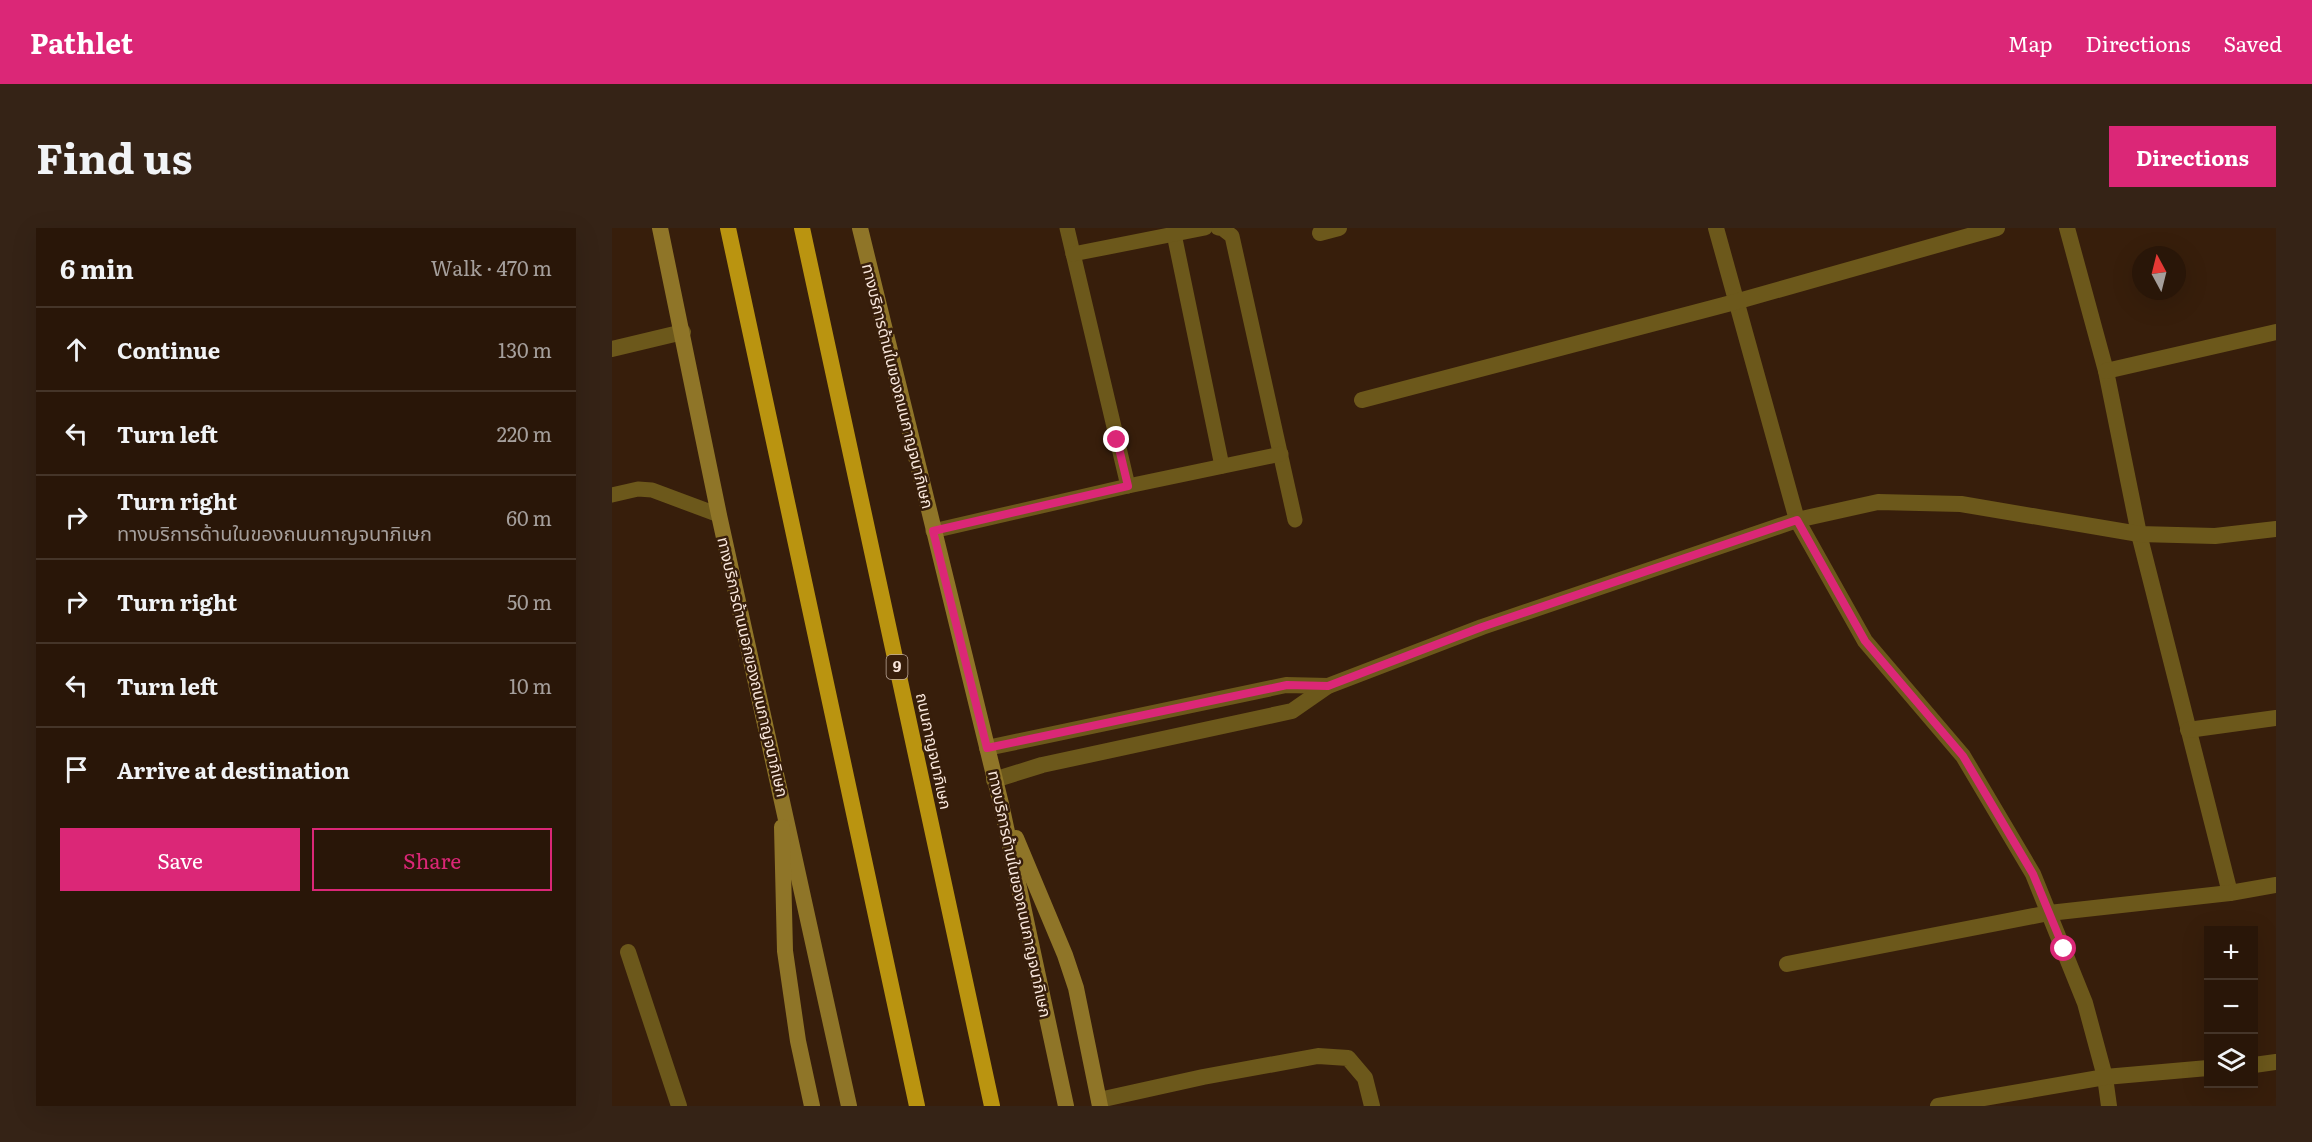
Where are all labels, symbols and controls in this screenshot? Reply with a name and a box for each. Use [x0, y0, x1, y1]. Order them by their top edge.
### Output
text: Pathlet [30, 21, 133, 63]
text: Map [2008, 27, 2053, 58]
text: Directions [2086, 27, 2191, 58]
text: Saved [2224, 27, 2282, 58]
text: Find us [36, 125, 193, 187]
button: Directions [2109, 126, 2276, 187]
north arrow [2132, 246, 2186, 300]
text: 6 min [60, 248, 134, 287]
text: Walk · 470 m [431, 252, 552, 282]
street label: ทางบริการด้านในของถนนกาญจนาภิเษก [857, 261, 941, 511]
icon: ahead [60, 333, 93, 366]
text: Continue [117, 333, 220, 366]
text: 130 m [498, 334, 552, 364]
icon: left [60, 417, 93, 450]
text: Turn left [117, 417, 218, 450]
text: 220 m [497, 418, 552, 448]
route end [1103, 426, 1129, 452]
text: Turn right [117, 484, 237, 517]
icon: right [60, 501, 93, 534]
text: 60 m [506, 502, 552, 532]
text: ทางบริการด้านในของถนนกาญจนาภิเษก [117, 517, 432, 547]
street label: ทางบริการด้านนอกของถนนกาญจนาภิเษก [712, 534, 796, 799]
icon: right [60, 585, 93, 618]
text: Turn right [117, 585, 237, 618]
text: 50 m [507, 586, 552, 616]
road number: 9 [886, 655, 908, 679]
icon: left [60, 669, 93, 702]
text: Turn left [117, 669, 218, 702]
text: 10 m [509, 670, 552, 700]
street label: ถนนกาญจนาภิเษก [911, 690, 959, 811]
icon: arrive [60, 753, 93, 786]
text: Arrive at destination [117, 753, 350, 786]
street label: ทางบริการด้านในของถนนกาญจนาภิเษก [983, 768, 1059, 1020]
button: Save [60, 828, 300, 891]
button: Share [312, 828, 552, 891]
map controls [2204, 926, 2258, 1088]
button: + [2204, 926, 2258, 980]
route start [2050, 935, 2076, 961]
button: − [2204, 980, 2258, 1034]
button: layers [2204, 1034, 2258, 1088]

